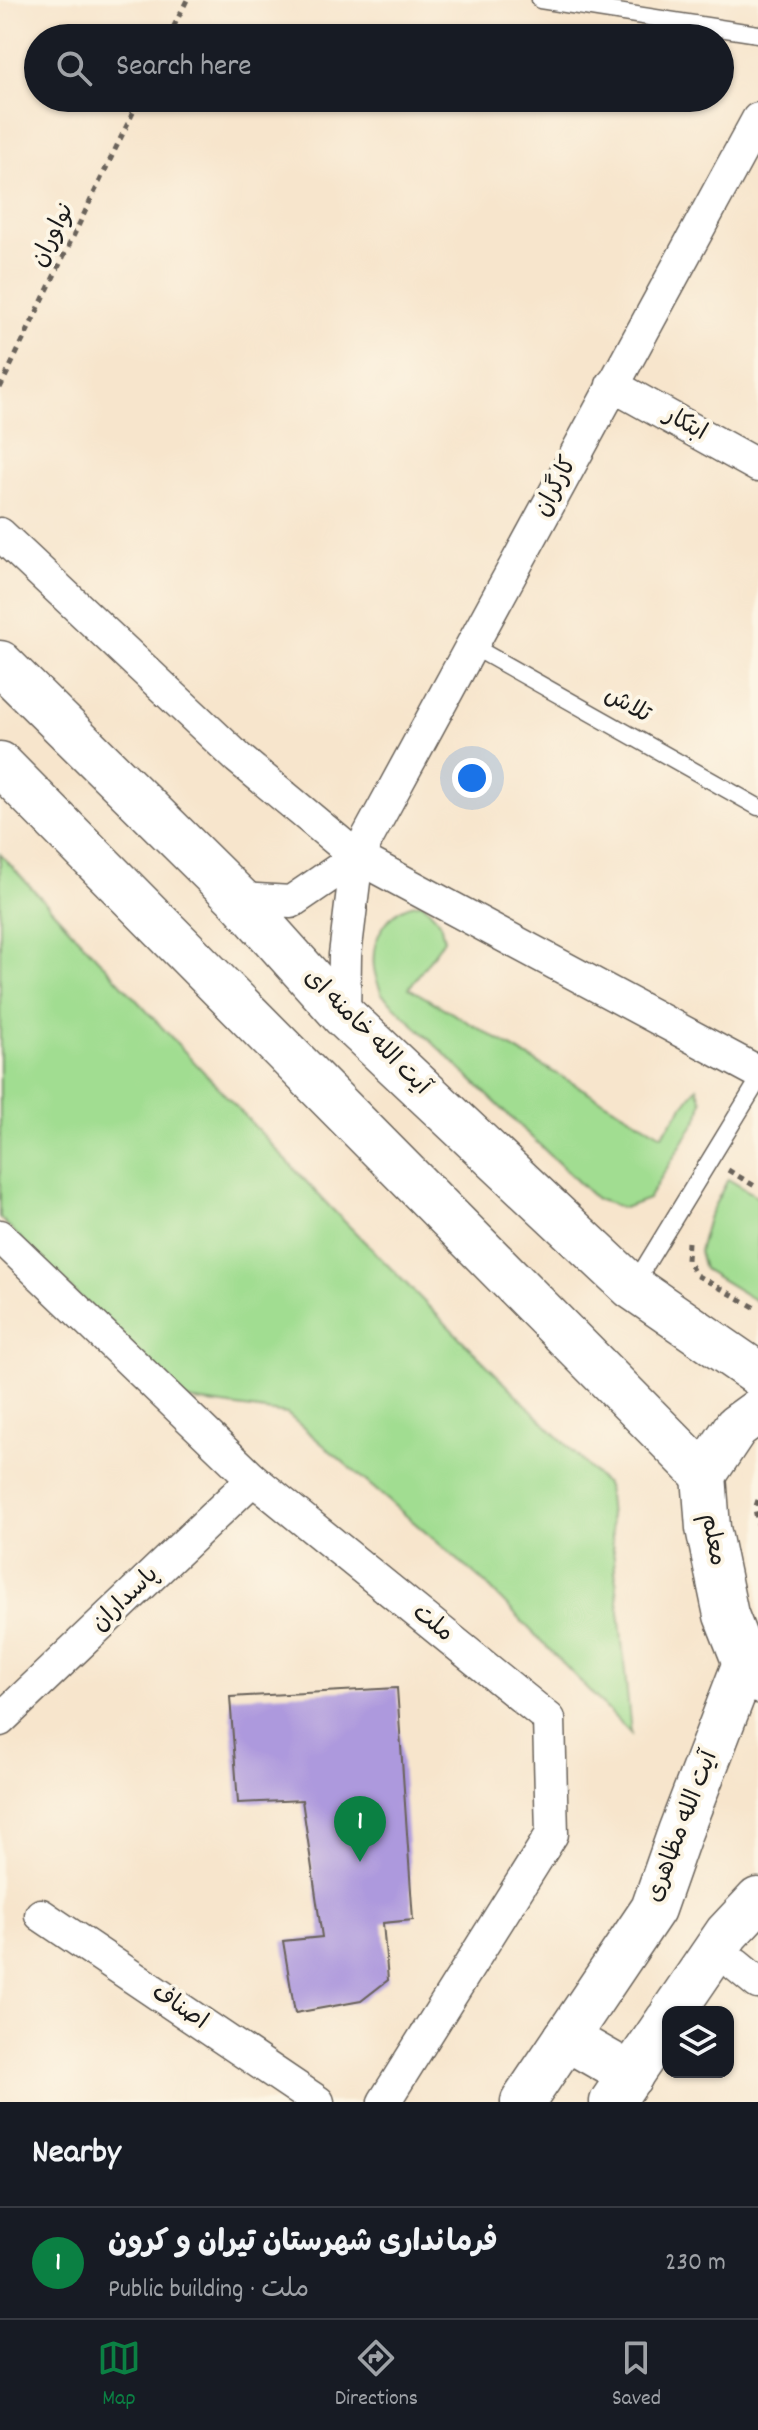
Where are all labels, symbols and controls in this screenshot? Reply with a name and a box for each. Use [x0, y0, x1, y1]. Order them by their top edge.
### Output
search box [24, 24, 734, 112]
icon: search [52, 46, 96, 90]
text: Search here [116, 47, 252, 90]
street label: نواوران [24, 197, 84, 273]
street label: ابتکار [656, 398, 713, 451]
street label: کارگران [527, 451, 587, 523]
street label: تلاش [597, 679, 657, 733]
your location [452, 758, 492, 798]
street label: آیت الله خامنه ای [295, 962, 438, 1105]
street label: معلم [691, 1511, 733, 1569]
street label: پاسداران [85, 1559, 167, 1641]
street label: ملت [404, 1597, 460, 1651]
street label: آیت الله مظاهری [639, 1745, 728, 1908]
pin: 1 [334, 1796, 386, 1862]
street label: اصناف [144, 1977, 214, 2039]
map controls [662, 2006, 734, 2078]
button: layers [662, 2006, 734, 2078]
text: Nearby [32, 2130, 121, 2179]
text: فرمانداری شهرستان تیران و کرون [108, 2223, 498, 2266]
text: 1 [55, 2245, 61, 2282]
text: 230 m [665, 2245, 726, 2282]
text: Public building · ملت [108, 2272, 309, 2309]
tab: Map [97, 2336, 141, 2415]
tab: Directions [335, 2336, 418, 2415]
tab: Saved [612, 2336, 661, 2415]

